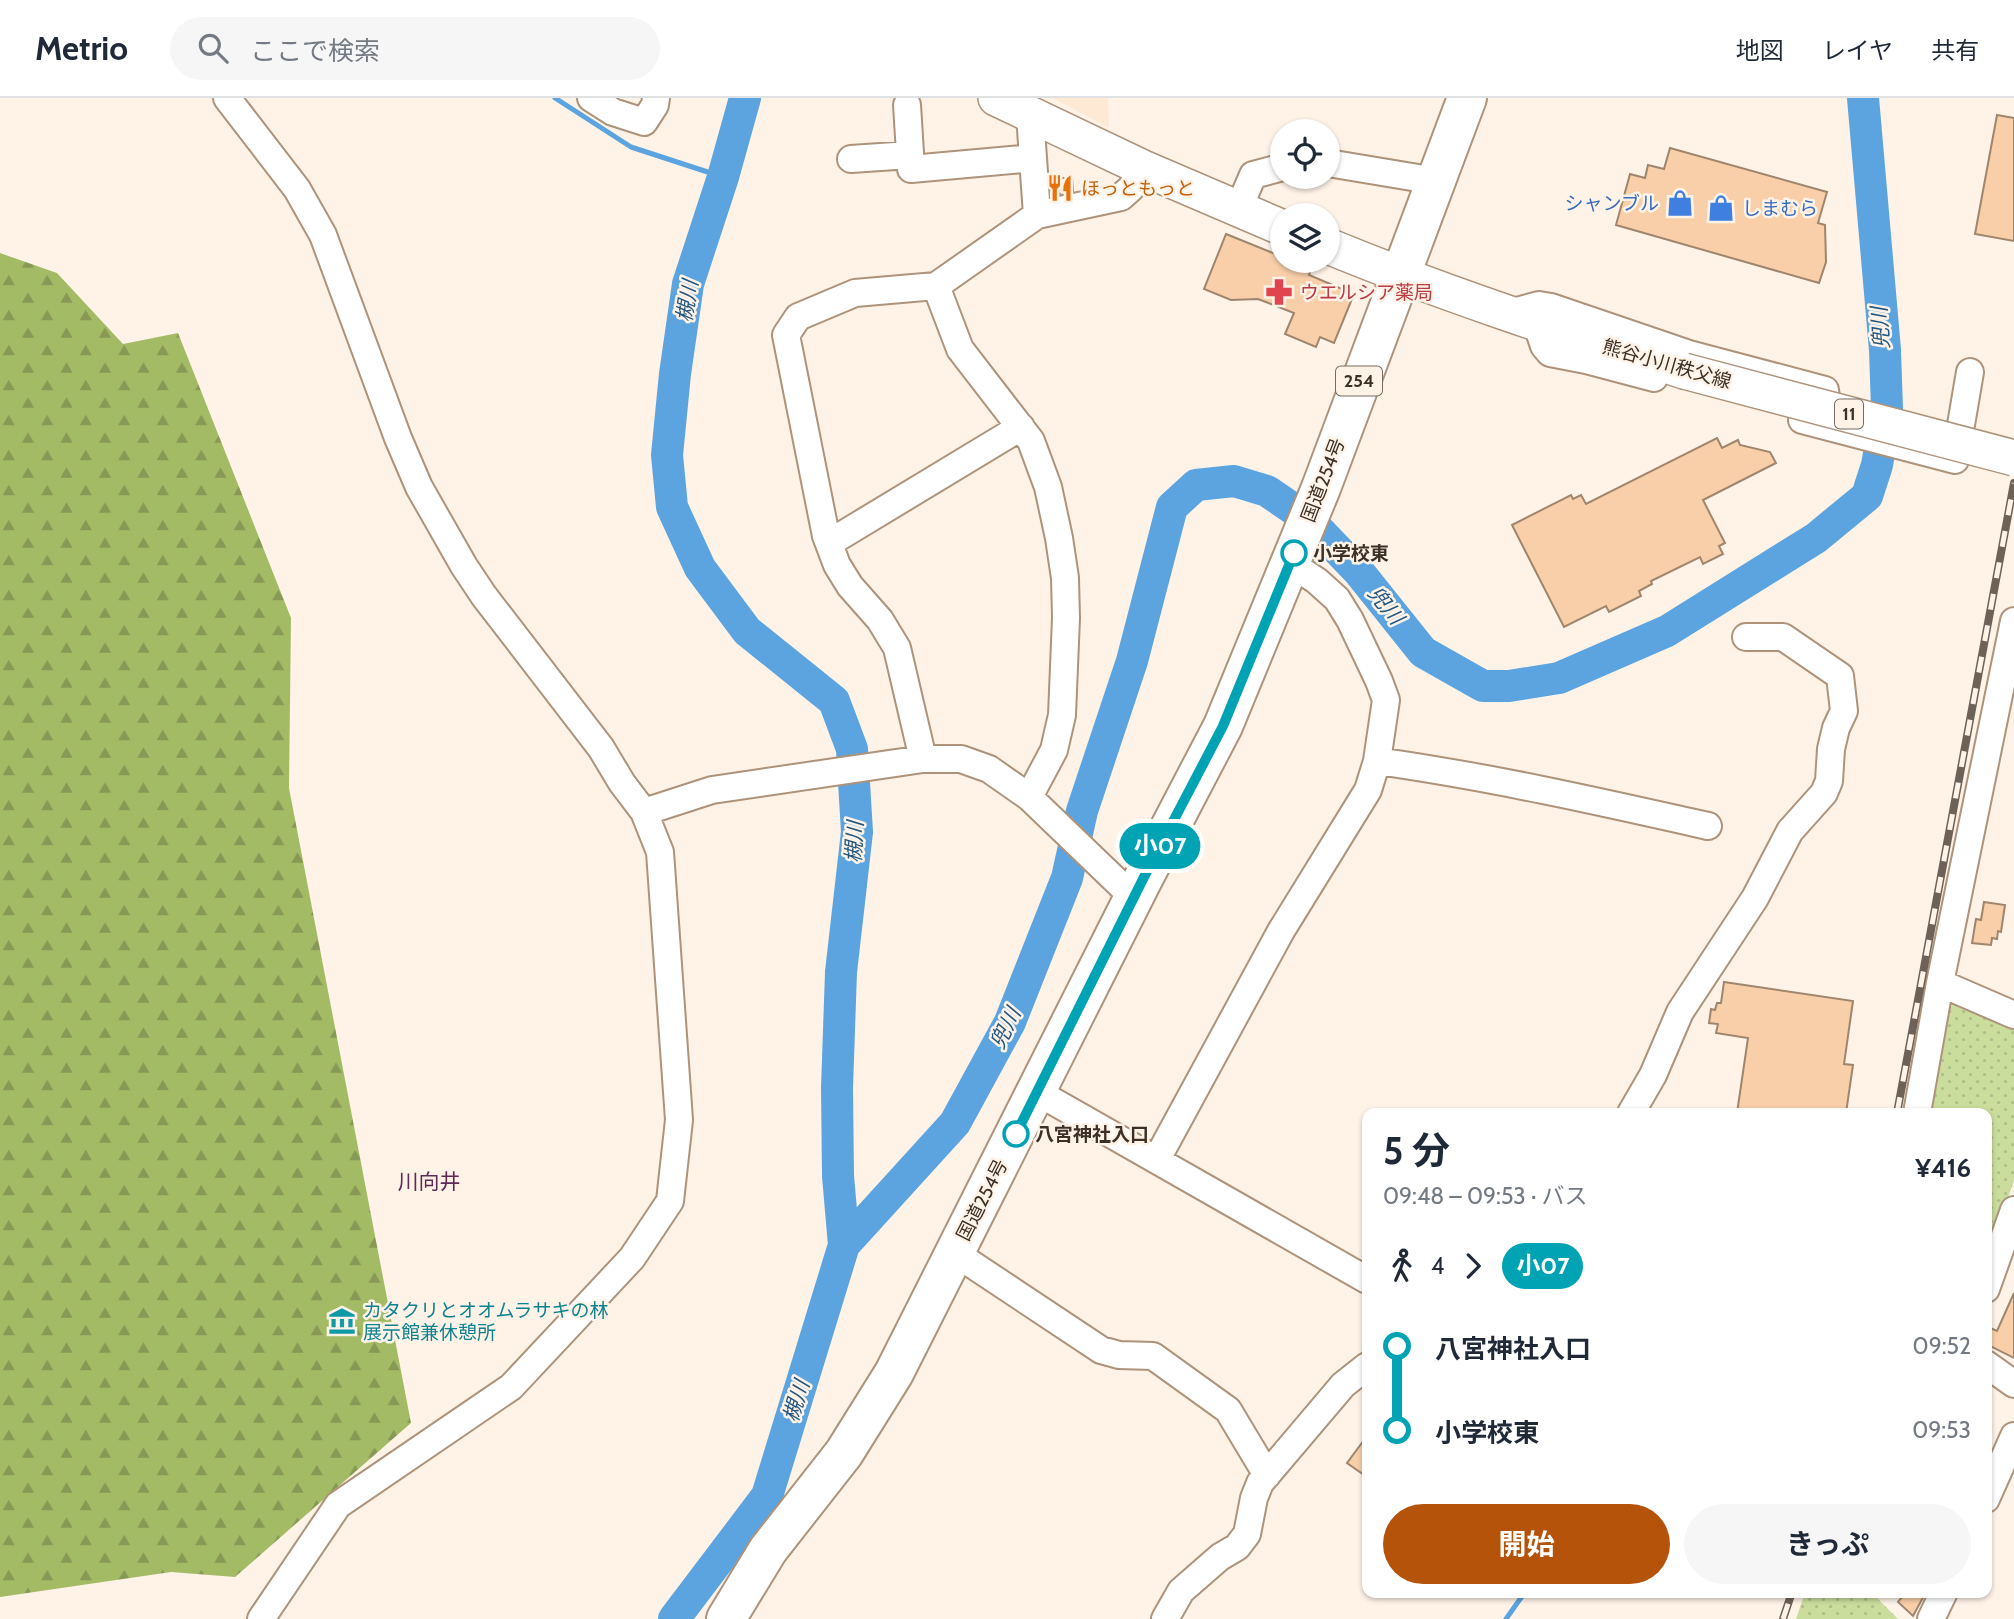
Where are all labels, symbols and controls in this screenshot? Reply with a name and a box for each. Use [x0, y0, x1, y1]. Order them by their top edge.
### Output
search box [170, 17, 660, 80]
text: Metrio [35, 28, 128, 68]
icon: search [194, 29, 232, 67]
text: ここで検索 [250, 35, 380, 67]
text: 地図 [1736, 36, 1784, 65]
text: レイヤ [1822, 36, 1893, 65]
text: 共有 [1931, 36, 1979, 65]
map controls [1270, 119, 1340, 273]
button: locate [1270, 119, 1340, 189]
restaurant icon: ほっともっと [1045, 173, 1075, 203]
place label: ほっともっと [1081, 177, 1195, 200]
shop icon: シャンブル [1665, 188, 1695, 218]
place label: シャンブル [1565, 192, 1659, 215]
shop icon: しまむら [1706, 193, 1736, 223]
place label: しまむら [1742, 197, 1818, 220]
button: layers [1270, 203, 1340, 273]
water label: 槻川 [671, 276, 703, 324]
pharmacy icon: ウエルシア薬局 [1264, 277, 1294, 307]
place label: ウエルシア薬局 [1300, 281, 1433, 304]
water label: 兜川 [1866, 304, 1894, 350]
street label: 熊谷小川秩父線 [1600, 335, 1734, 393]
road number: 254 [1336, 366, 1382, 396]
road number: 11 [1835, 400, 1863, 428]
street label: 国道254号 [1296, 435, 1350, 525]
marker: 小学校東 [1281, 540, 1307, 566]
place label: 小学校東 [1313, 542, 1389, 565]
water label: 兜川 [1363, 581, 1410, 631]
water label: 槻川 [840, 818, 868, 864]
line badge: 小07 [1120, 823, 1200, 869]
text: 小07 [1133, 831, 1187, 860]
water label: 兜川 [985, 1002, 1026, 1052]
marker: 八宮神社入口 [1003, 1121, 1029, 1147]
place label: 八宮神社入口 [1035, 1123, 1149, 1146]
text: 5 分 [1383, 1127, 1450, 1174]
text: ¥416 [1915, 1152, 1971, 1184]
street label: 国道254号 [952, 1155, 1012, 1245]
district label: 川向井 [398, 1169, 461, 1194]
text: 09:48 – 09:53 · バス [1383, 1182, 1588, 1210]
icon: walk [1383, 1247, 1421, 1285]
icon: forward [1454, 1247, 1492, 1285]
text: 小07 [1516, 1251, 1569, 1280]
text: 4 [1431, 1252, 1444, 1280]
place label: カタクリとオオムラサキの林 展示館兼休憩所 [363, 1299, 608, 1344]
museum icon: カタクリとオオムラサキの林 展示館兼休憩所 [327, 1306, 357, 1336]
text: 09:52 [1913, 1332, 1971, 1360]
text: 八宮神社入口 [1435, 1333, 1591, 1365]
water label: 槻川 [778, 1375, 815, 1425]
text: 09:53 [1912, 1416, 1971, 1444]
text: 小学校東 [1435, 1417, 1539, 1449]
button: 開始 [1383, 1504, 1670, 1584]
button: きっぷ [1684, 1504, 1971, 1584]

